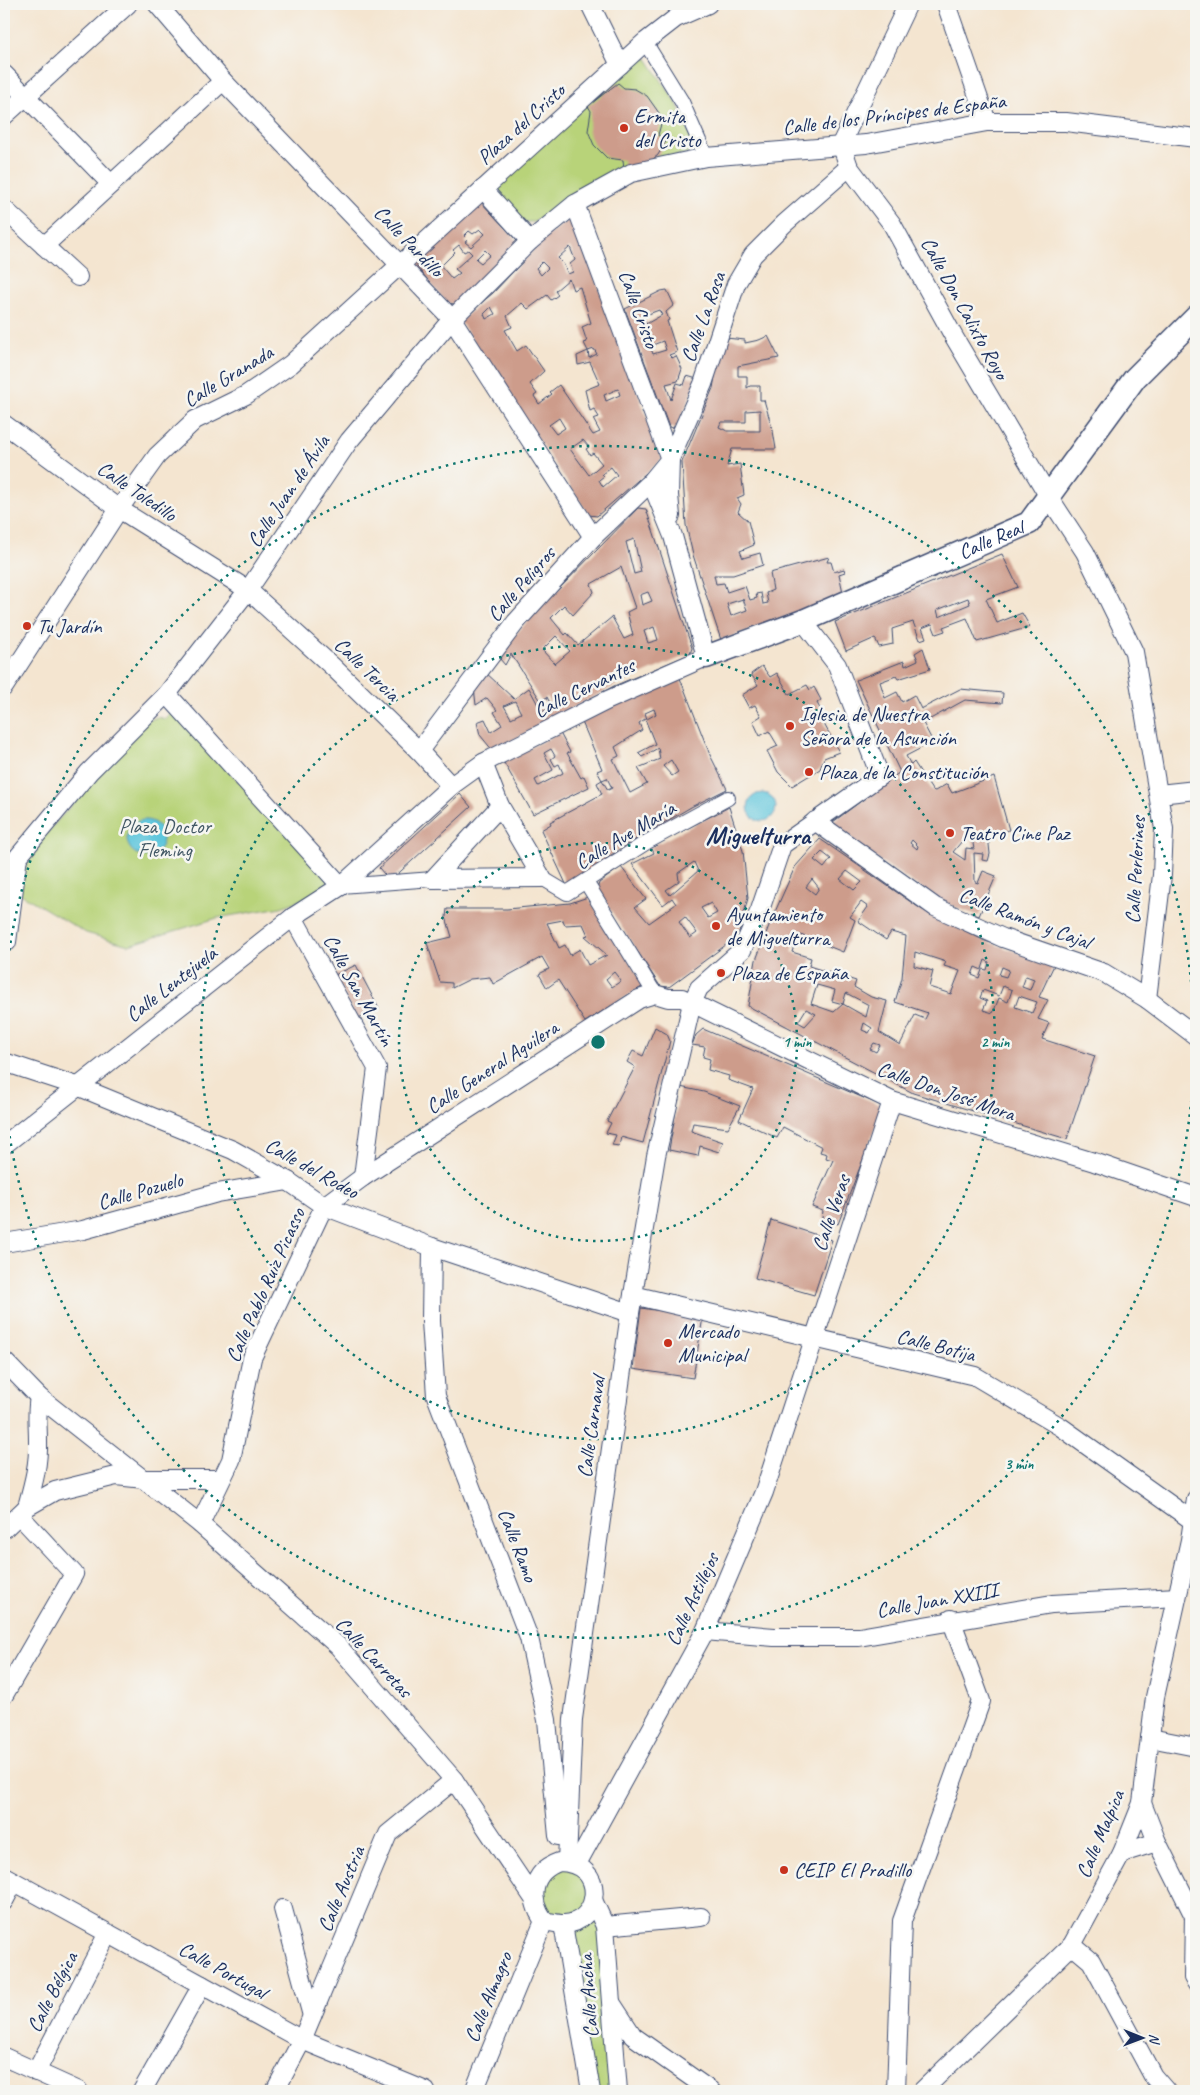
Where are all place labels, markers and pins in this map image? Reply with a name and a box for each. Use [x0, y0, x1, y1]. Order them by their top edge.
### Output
place label: Ermita del Cristo [634, 103, 702, 153]
marker: Ermita del Cristo [618, 122, 630, 134]
place label: Tu Jardín [37, 613, 102, 639]
marker: Tu Jardín [21, 620, 33, 632]
place label: Iglesia de Nuestra Señora de la Asunción [800, 701, 956, 751]
marker: Iglesia de Nuestra Señora de la Asunción [784, 720, 796, 732]
place label: Plaza de la Constitución [819, 759, 988, 785]
marker: Plaza de la Constitución [803, 766, 815, 778]
place label: Teatro Cine Paz [960, 820, 1072, 846]
marker: Teatro Cine Paz [944, 827, 956, 839]
place label: Ayuntamiento de Miguelturra [726, 901, 832, 951]
marker: Ayuntamiento de Miguelturra [710, 920, 722, 932]
place label: Plaza de España [731, 960, 850, 986]
marker: Plaza de España [715, 967, 727, 979]
centre of rings [589, 1033, 607, 1051]
place label: Mercado Municipal [678, 1318, 749, 1368]
marker: Mercado Municipal [662, 1337, 674, 1349]
place label: CEIP El Pradillo [794, 1857, 913, 1883]
marker: CEIP El Pradillo [778, 1864, 790, 1876]

